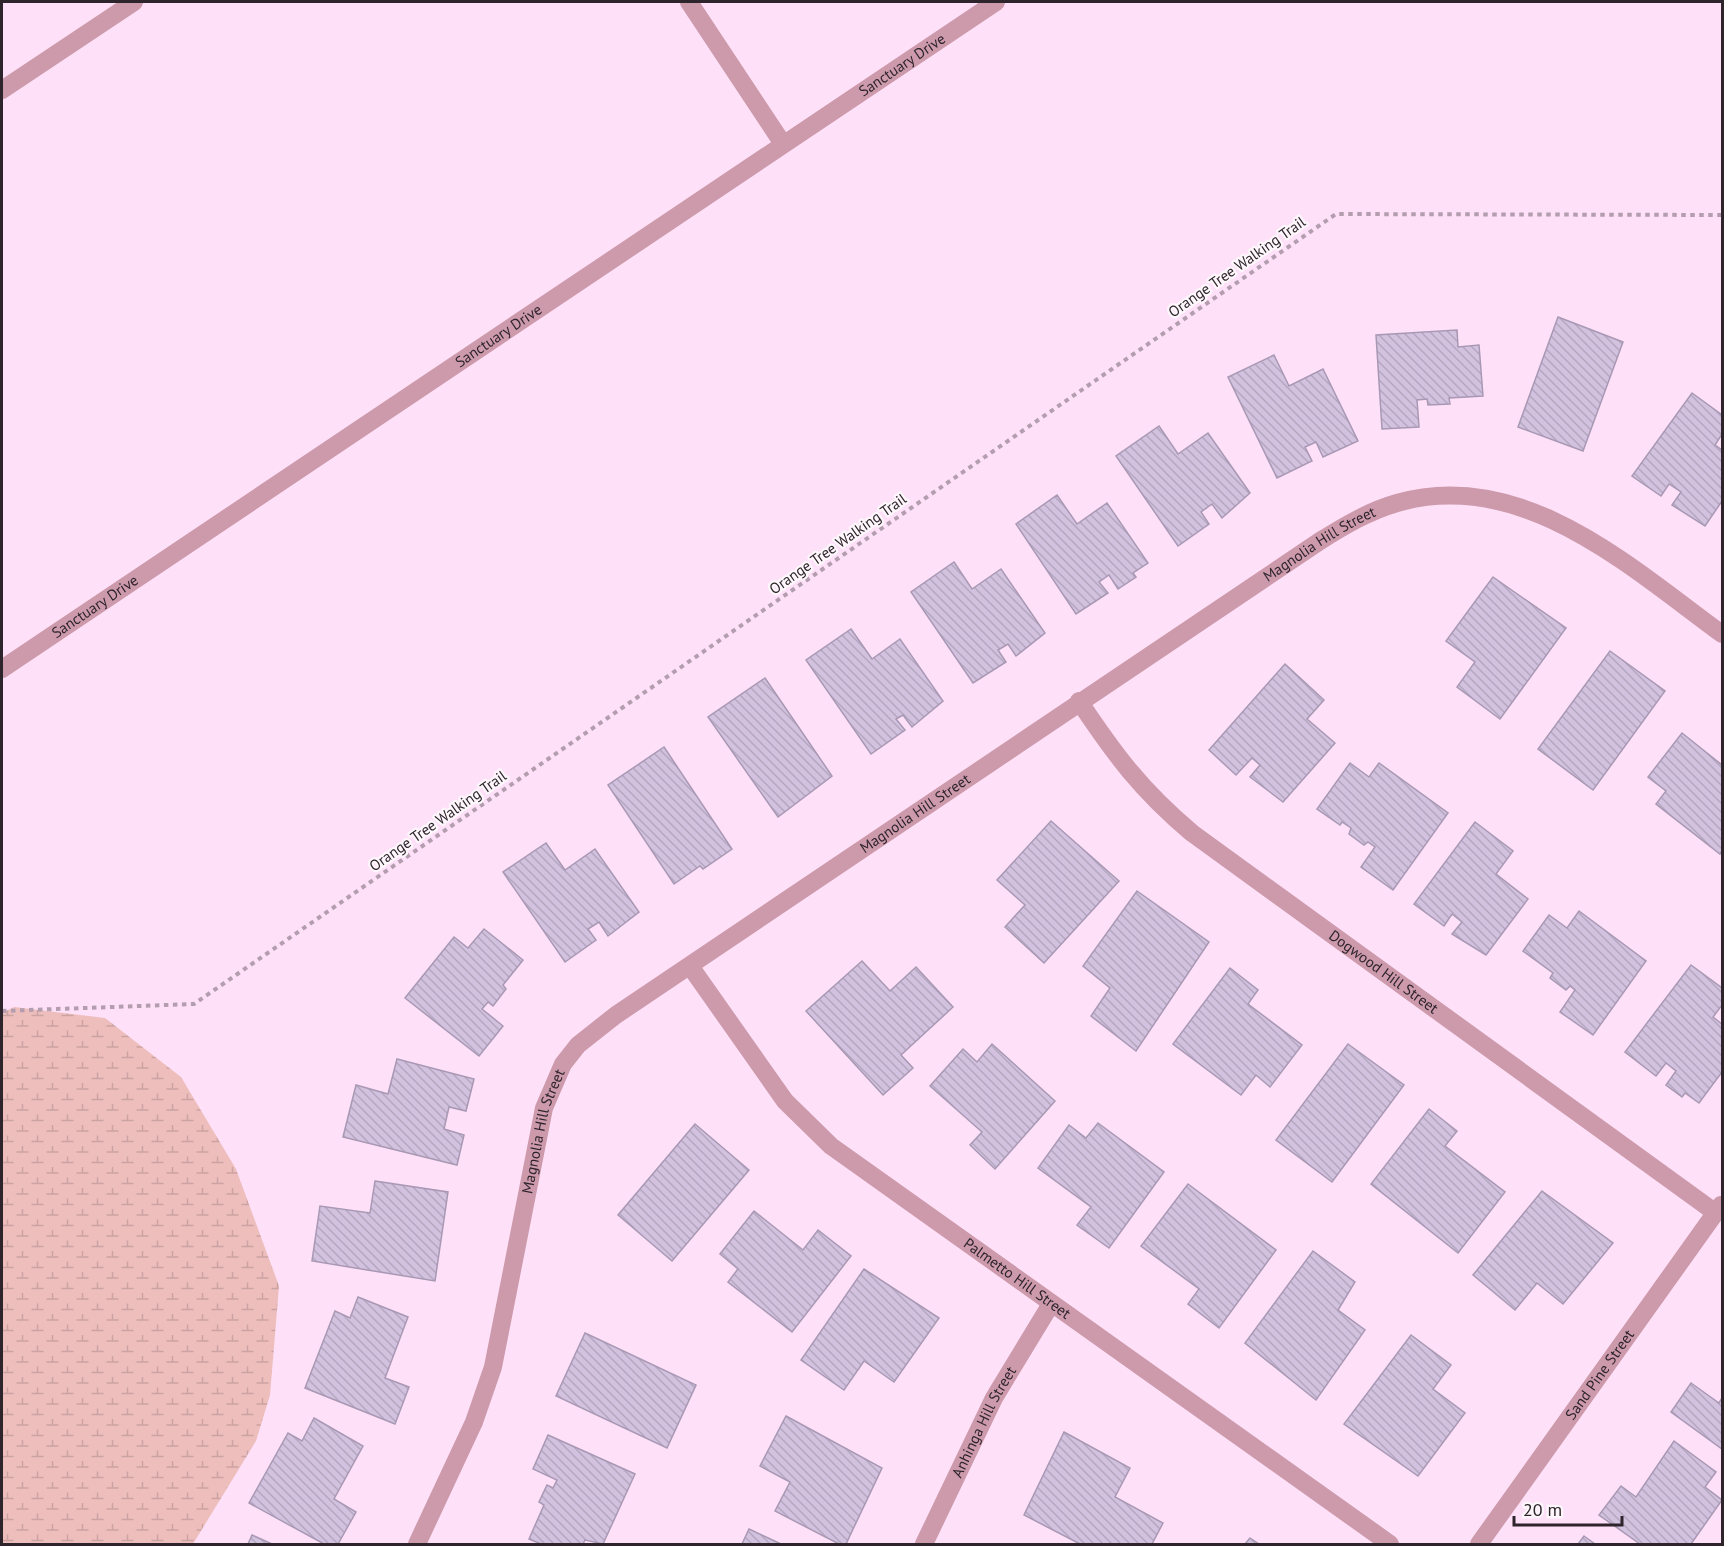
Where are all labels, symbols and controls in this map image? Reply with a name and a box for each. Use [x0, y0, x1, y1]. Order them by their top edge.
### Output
street label: Sanctuary Drive [855, 29, 949, 100]
street label: Orange Tree Walking Trail [1164, 212, 1310, 321]
street label: Sanctuary Drive [451, 300, 545, 371]
street label: Orange Tree Walking Trail [765, 489, 911, 598]
street label: Magnolia Hill Street [1259, 502, 1378, 586]
street label: Sanctuary Drive [48, 570, 142, 642]
street label: Orange Tree Walking Trail [365, 766, 511, 875]
street label: Magnolia Hill Street [856, 769, 974, 857]
street label: Dogwood Hill Street [1325, 926, 1442, 1017]
street label: Magnolia Hill Street [517, 1066, 569, 1195]
street label: Palmetto Hill Street [960, 1234, 1075, 1323]
street label: Sand Pine Street [1561, 1326, 1638, 1423]
street label: Anhinga Hill Street [947, 1363, 1020, 1480]
scale bar [1514, 1489, 1622, 1527]
text: 20 m [1523, 1498, 1562, 1521]

